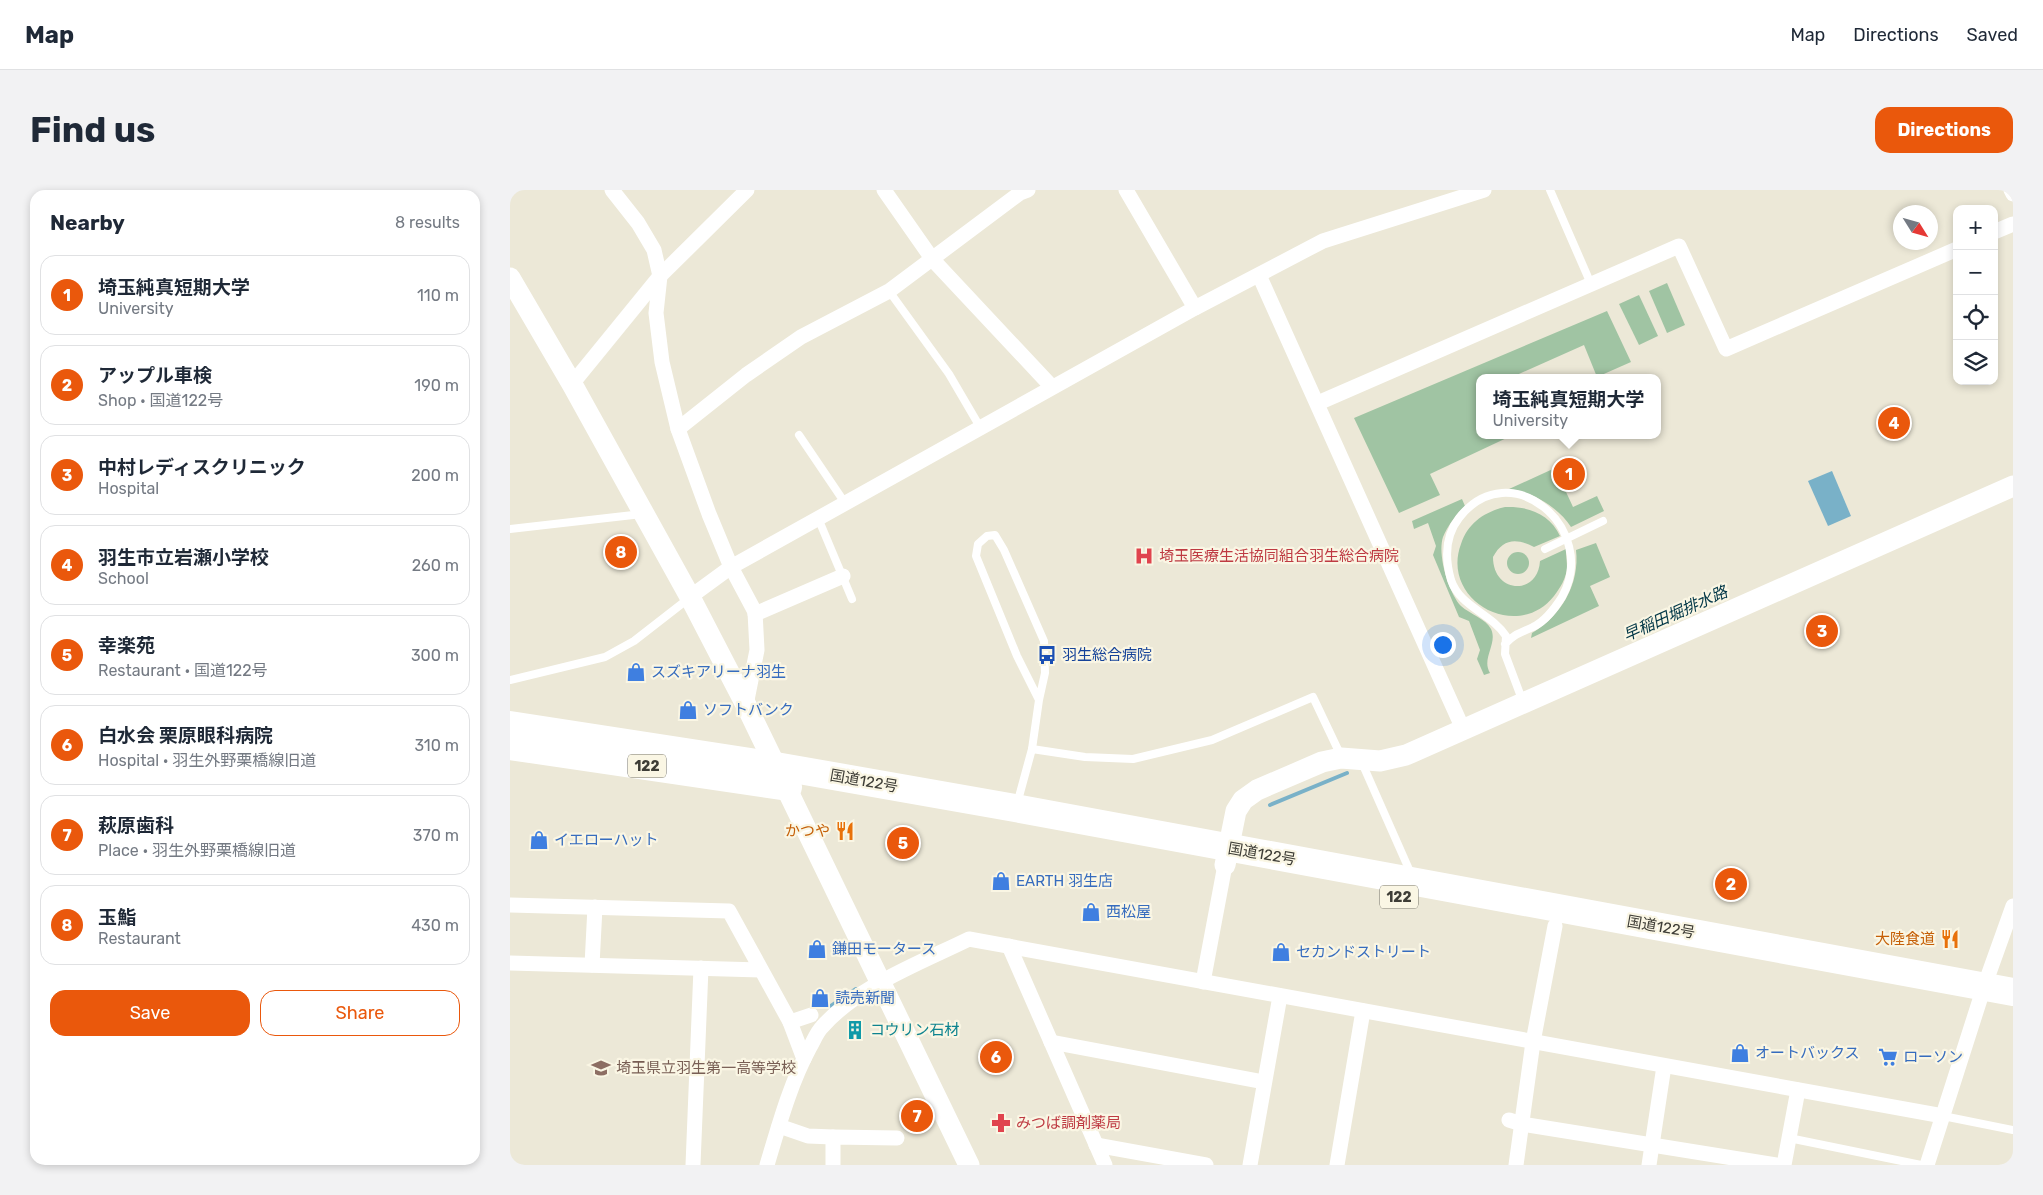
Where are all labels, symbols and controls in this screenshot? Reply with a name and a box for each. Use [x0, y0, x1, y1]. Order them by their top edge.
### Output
text: Map [25, 21, 74, 49]
text: Map [1790, 24, 1825, 46]
text: Directions [1853, 24, 1939, 46]
text: Saved [1967, 24, 2018, 46]
button: Directions [1875, 107, 2013, 153]
text: Find us [30, 109, 155, 151]
north arrow [1893, 205, 1938, 250]
map controls [1953, 205, 1998, 385]
button: + [1953, 205, 1998, 250]
text: Nearby [50, 210, 125, 235]
text: 8 results [395, 213, 460, 232]
button: − [1953, 250, 1998, 295]
text: 埼玉純真短期大学 [98, 276, 250, 299]
text: 1 [63, 286, 71, 305]
text: 110 m [417, 286, 459, 305]
button: locate [1953, 295, 1998, 340]
text: University [98, 299, 174, 318]
button: layers [1953, 340, 1998, 385]
text: アップル車検 [98, 364, 212, 387]
popup [1476, 374, 1661, 439]
text: 2 [62, 376, 72, 395]
text: 190 m [414, 376, 459, 395]
text: 埼玉純真短期大学 [1492, 388, 1645, 411]
text: Shop · 国道122号 [98, 391, 223, 410]
pin: 4 [1878, 404, 1910, 442]
text: University [1492, 411, 1568, 430]
pin: 1 [1553, 455, 1585, 493]
text: 中村レディスクリニック [98, 456, 306, 479]
text: 3 [62, 466, 72, 485]
text: 200 m [411, 466, 459, 485]
text: Hospital [98, 479, 159, 498]
pin: 8 [605, 533, 637, 571]
hospital icon: 埼玉医療生活協同組合羽生総合病院 [1133, 545, 1155, 567]
text: 羽生市立岩瀬小学校 [98, 546, 269, 569]
place label: 埼玉医療生活協同組合羽生総合病院 [1159, 547, 1399, 565]
text: 4 [62, 556, 72, 575]
text: 260 m [412, 556, 459, 575]
text: School [98, 569, 149, 588]
water label: 早稲田堀排水路 [1620, 581, 1732, 645]
pin: 3 [1806, 612, 1838, 650]
your location [1430, 632, 1456, 658]
text: 幸楽苑 [98, 634, 155, 657]
bus stop icon: 羽生総合病院 [1036, 644, 1058, 666]
text: 5 [62, 646, 72, 665]
text: 300 m [411, 646, 459, 665]
place label: 羽生総合病院 [1062, 646, 1152, 664]
text: Restaurant · 国道122号 [98, 661, 268, 680]
shop icon: スズキアリーナ羽生 [625, 661, 647, 683]
place label: スズキアリーナ羽生 [651, 663, 786, 681]
shop icon: ソフトバンク [677, 699, 699, 721]
place label: ソフトバンク [703, 701, 794, 719]
text: 白水会 栗原眼科病院 [98, 724, 273, 747]
text: 6 [62, 736, 72, 755]
text: 310 m [415, 736, 459, 755]
text: Hospital · 羽生外野栗橋線旧道 [98, 751, 316, 770]
road number: 122 [628, 754, 666, 778]
street label: 国道122号 [828, 766, 900, 796]
text: 萩原歯科 [98, 814, 174, 837]
restaurant icon: かつや [834, 820, 856, 842]
place label: かつや [785, 822, 830, 840]
pin: 5 [887, 824, 919, 862]
text: 7 [62, 826, 72, 845]
text: 370 m [413, 826, 459, 845]
shop icon: イエローハット [528, 829, 550, 851]
place label: イエローハット [554, 831, 659, 849]
street label: 国道122号 [1226, 839, 1298, 869]
text: Place · 羽生外野栗橋線旧道 [98, 841, 296, 860]
pin: 2 [1715, 865, 1747, 903]
shop icon: EARTH 羽生店 [990, 870, 1012, 892]
place label: EARTH 羽生店 [1016, 872, 1113, 890]
road number: 122 [1380, 886, 1418, 909]
shop icon: 西松屋 [1080, 901, 1102, 923]
place label: 西松屋 [1106, 903, 1151, 921]
text: 玉鮨 [98, 906, 136, 929]
street label: 国道122号 [1625, 912, 1697, 942]
text: 8 [62, 916, 72, 935]
text: 430 m [411, 916, 459, 935]
restaurant icon: 大陸食道 [1939, 928, 1961, 950]
text: Restaurant [98, 929, 181, 948]
place label: 大陸食道 [1875, 930, 1935, 948]
shop icon: 鎌田モータース [806, 938, 828, 960]
place label: 鎌田モータース [832, 940, 936, 958]
shop icon: セカンドストリート [1270, 941, 1292, 963]
place label: セカンドストリート [1296, 943, 1431, 961]
shop icon: 読売新聞 [809, 987, 831, 1009]
place label: 読売新聞 [835, 989, 895, 1007]
button: Save [50, 990, 250, 1036]
button: Share [260, 990, 460, 1036]
building icon: コウリン石材 [844, 1019, 866, 1041]
place label: コウリン石材 [870, 1021, 959, 1039]
pin: 6 [980, 1038, 1012, 1076]
shop icon: オートバックス [1729, 1042, 1751, 1064]
place label: オートバックス [1755, 1044, 1860, 1062]
supermarket icon: ローソン [1877, 1046, 1899, 1068]
place label: ローソン [1903, 1048, 1963, 1066]
school or university icon: 埼玉県立羽生第一高等学校 [590, 1057, 612, 1079]
place label: 埼玉県立羽生第一高等学校 [616, 1059, 796, 1077]
pin: 7 [901, 1097, 933, 1135]
pharmacy icon: みつば調剤薬局 [990, 1112, 1012, 1134]
place label: みつば調剤薬局 [1016, 1114, 1121, 1132]

